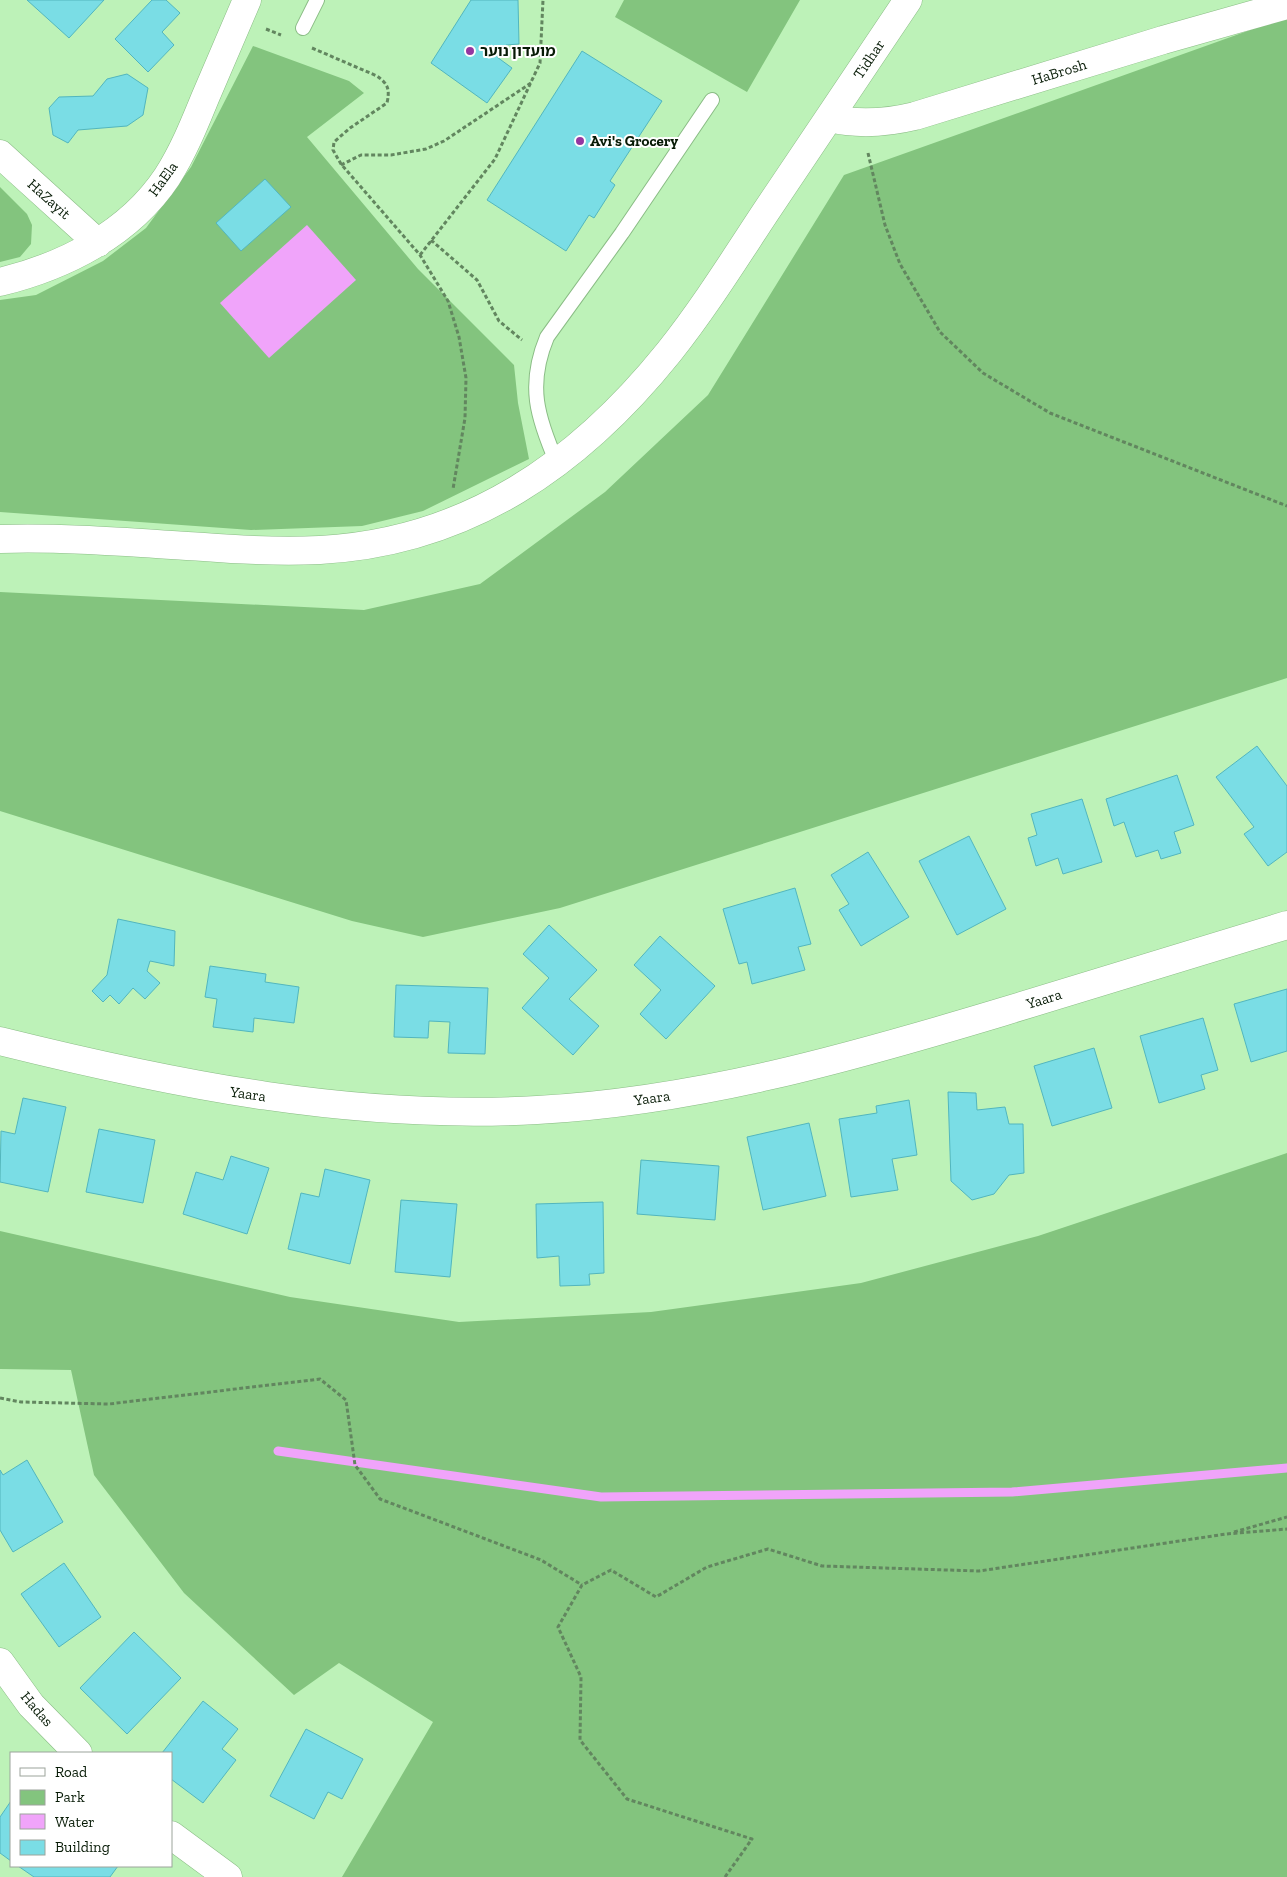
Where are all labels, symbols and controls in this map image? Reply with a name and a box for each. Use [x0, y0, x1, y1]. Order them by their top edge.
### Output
street label: Tidhar [849, 36, 889, 82]
place label: מועדון נוער [480, 42, 556, 60]
marker: מועדון נוער [464, 45, 476, 57]
street label: HaBrosh [1029, 55, 1089, 89]
place label: Avi's Grocery [590, 132, 678, 150]
marker: Avi's Grocery [574, 135, 586, 147]
street label: HaEla [144, 158, 182, 200]
street label: HaZayit [24, 175, 74, 223]
street label: Yaara [1023, 985, 1064, 1013]
street label: Yaara [228, 1082, 267, 1105]
street label: Yaara [632, 1087, 671, 1110]
street label: Hadas [17, 1688, 57, 1730]
legend [10, 1752, 172, 1867]
text: Road [55, 1763, 88, 1781]
text: Park [55, 1788, 85, 1806]
text: Water [55, 1813, 95, 1831]
text: Building [55, 1838, 110, 1856]

